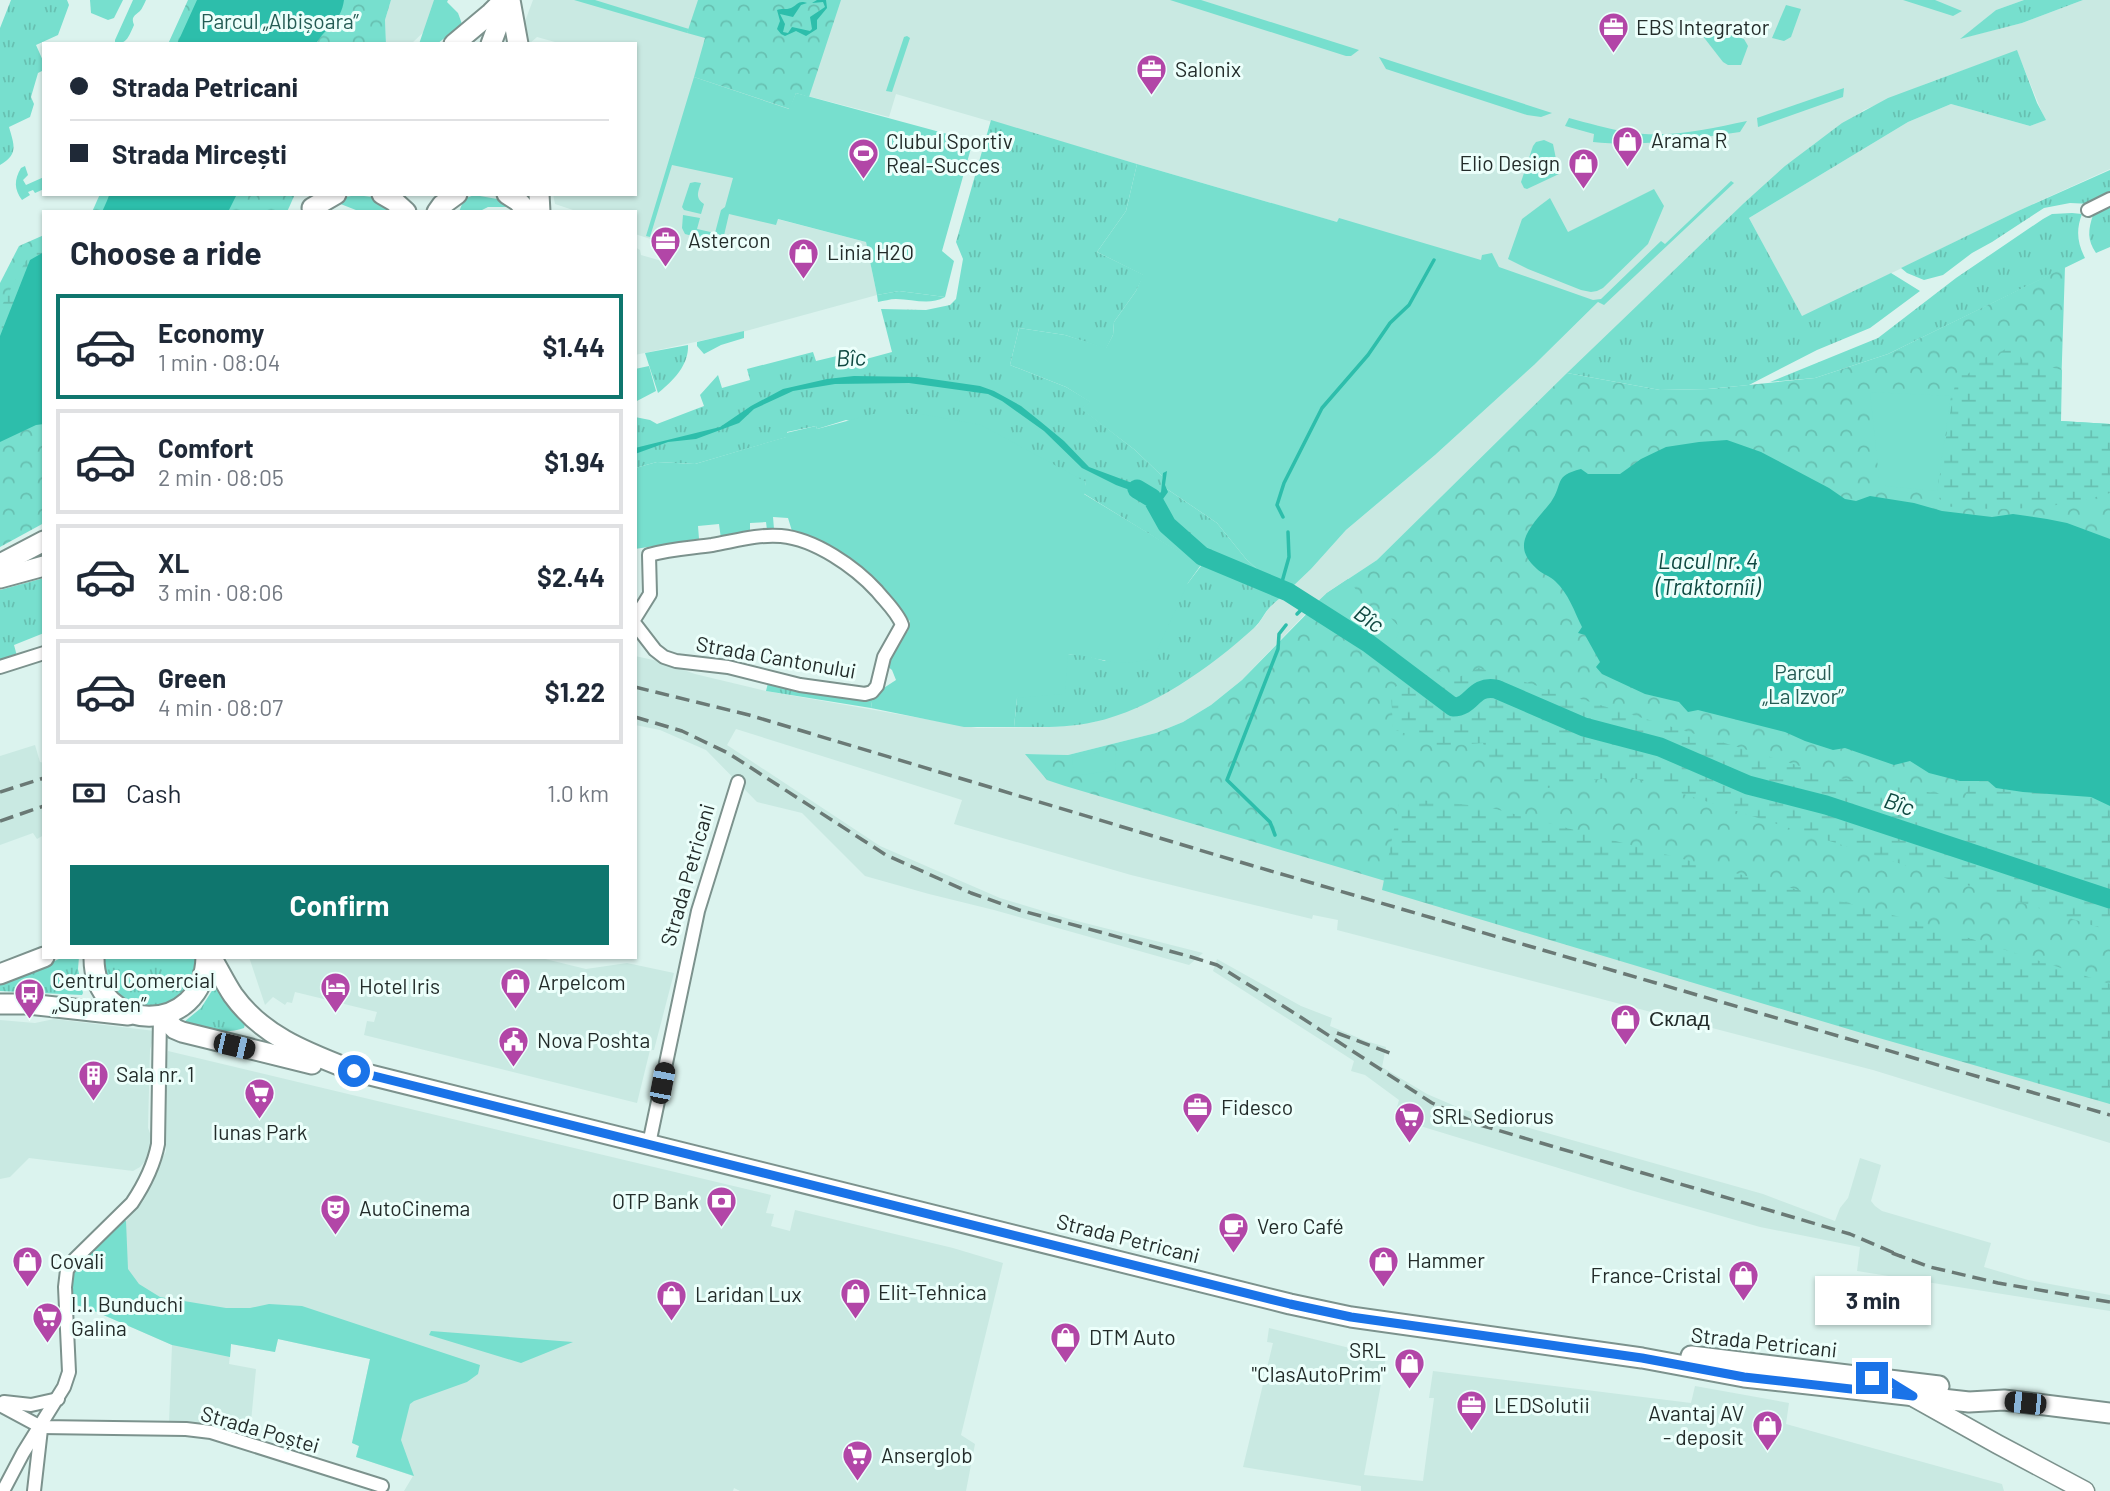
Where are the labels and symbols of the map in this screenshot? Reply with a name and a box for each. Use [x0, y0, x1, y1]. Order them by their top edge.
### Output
park label: Parcul „Albișoara” [201, 8, 359, 33]
office icon: EBS Integrator [1596, 11, 1630, 55]
place label: EBS Integrator [1636, 14, 1770, 39]
office icon: Salonix [1135, 53, 1169, 97]
place label: Salonix [1175, 56, 1241, 81]
shop icon: Arama R [1611, 124, 1645, 168]
place label: Arama R [1651, 127, 1727, 152]
place label: Clubul Sportiv Real-Succes [886, 128, 1013, 177]
sports icon: Clubul Sportiv Real-Succes [846, 137, 880, 181]
shop icon: Elio Design [1566, 147, 1600, 191]
place label: Elio Design [1459, 150, 1560, 175]
office icon: Astercon [648, 224, 682, 268]
place label: Astercon [688, 227, 771, 252]
shop icon: Linia H2O [787, 236, 821, 280]
place label: Linia H2O [827, 239, 914, 264]
water label: Bîc [835, 342, 867, 372]
water label: Lacul nr. 4 (Traktornîi) [1656, 546, 1762, 600]
water label: Bîc [1349, 598, 1390, 639]
street label: Strada Cantonului [694, 630, 858, 683]
park label: Parcul „La Izvor” [1762, 659, 1844, 708]
water label: Bîc [1881, 785, 1918, 821]
street label: Strada Petricani [654, 801, 719, 949]
shop icon: Arpelcom [498, 966, 532, 1010]
place label: Centrul Comercial „Supraten” [52, 967, 215, 1016]
place label: Arpelcom [538, 969, 626, 994]
hotel icon: Hotel Iris [319, 970, 353, 1014]
place label: Hotel Iris [359, 973, 440, 998]
bus stop icon: Centrul Comercial „Supraten” [12, 976, 46, 1020]
shop icon: Склад [1609, 1002, 1643, 1046]
place label: Склад [1649, 1005, 1710, 1030]
public building icon: Nova Poshta [497, 1024, 531, 1068]
place label: Nova Poshta [537, 1027, 650, 1052]
car [212, 1031, 257, 1061]
route start [338, 1055, 370, 1087]
building icon: Sala nr. 1 [76, 1058, 110, 1102]
car [648, 1060, 677, 1106]
place label: Sala nr. 1 [116, 1061, 194, 1086]
supermarket icon: Iunas Park [243, 1076, 277, 1120]
office icon: Fidesco [1181, 1091, 1215, 1135]
place label: Fidesco [1221, 1094, 1293, 1119]
supermarket icon: SRL Sediorus [1392, 1100, 1426, 1144]
place label: SRL Sediorus [1432, 1103, 1554, 1128]
place label: Iunas Park [213, 1119, 307, 1144]
bank icon: OTP Bank [705, 1185, 739, 1229]
place label: OTP Bank [612, 1188, 699, 1213]
theatre icon: AutoCinema [319, 1192, 353, 1236]
place label: AutoCinema [359, 1195, 470, 1220]
street label: Strada Petricani [1054, 1208, 1203, 1267]
cafe icon: Vero Café [1217, 1210, 1251, 1254]
place label: Vero Café [1257, 1213, 1344, 1238]
shop icon: Hammer [1367, 1244, 1401, 1288]
shop icon: Covali [10, 1245, 44, 1289]
place label: Hammer [1407, 1247, 1485, 1272]
place label: Covali [50, 1248, 104, 1273]
shop icon: France-Cristal [1727, 1259, 1761, 1303]
place label: France-Cristal [1590, 1262, 1721, 1287]
shop icon: Elit-Tehnica [838, 1276, 872, 1320]
callout: 3 min [1814, 1276, 1930, 1326]
shop icon: Laridan Lux [655, 1278, 689, 1322]
place label: Elit-Tehnica [878, 1279, 987, 1304]
place label: Laridan Lux [695, 1281, 802, 1306]
place label: I.I. Bunduchi Galina [71, 1291, 183, 1340]
supermarket icon: I.I. Bunduchi Galina [31, 1300, 65, 1344]
shop icon: DTM Auto [1049, 1321, 1083, 1365]
street label: Strada Petricani [1690, 1321, 1838, 1362]
place label: DTM Auto [1089, 1324, 1176, 1349]
place label: SRL "ClasAutoPrim" [1252, 1337, 1386, 1386]
shop icon: SRL "ClasAutoPrim" [1392, 1346, 1426, 1390]
route end [1856, 1362, 1888, 1394]
office icon: LEDSolutii [1454, 1389, 1488, 1433]
car [2004, 1390, 2047, 1416]
place label: LEDSolutii [1494, 1392, 1590, 1417]
street label: Strada Poștei [198, 1400, 323, 1457]
place label: Avantaj AV - deposit [1648, 1400, 1744, 1449]
shop icon: Avantaj AV - deposit [1750, 1409, 1784, 1453]
supermarket icon: Anserglob [841, 1439, 875, 1483]
place label: Anserglob [881, 1442, 973, 1467]

